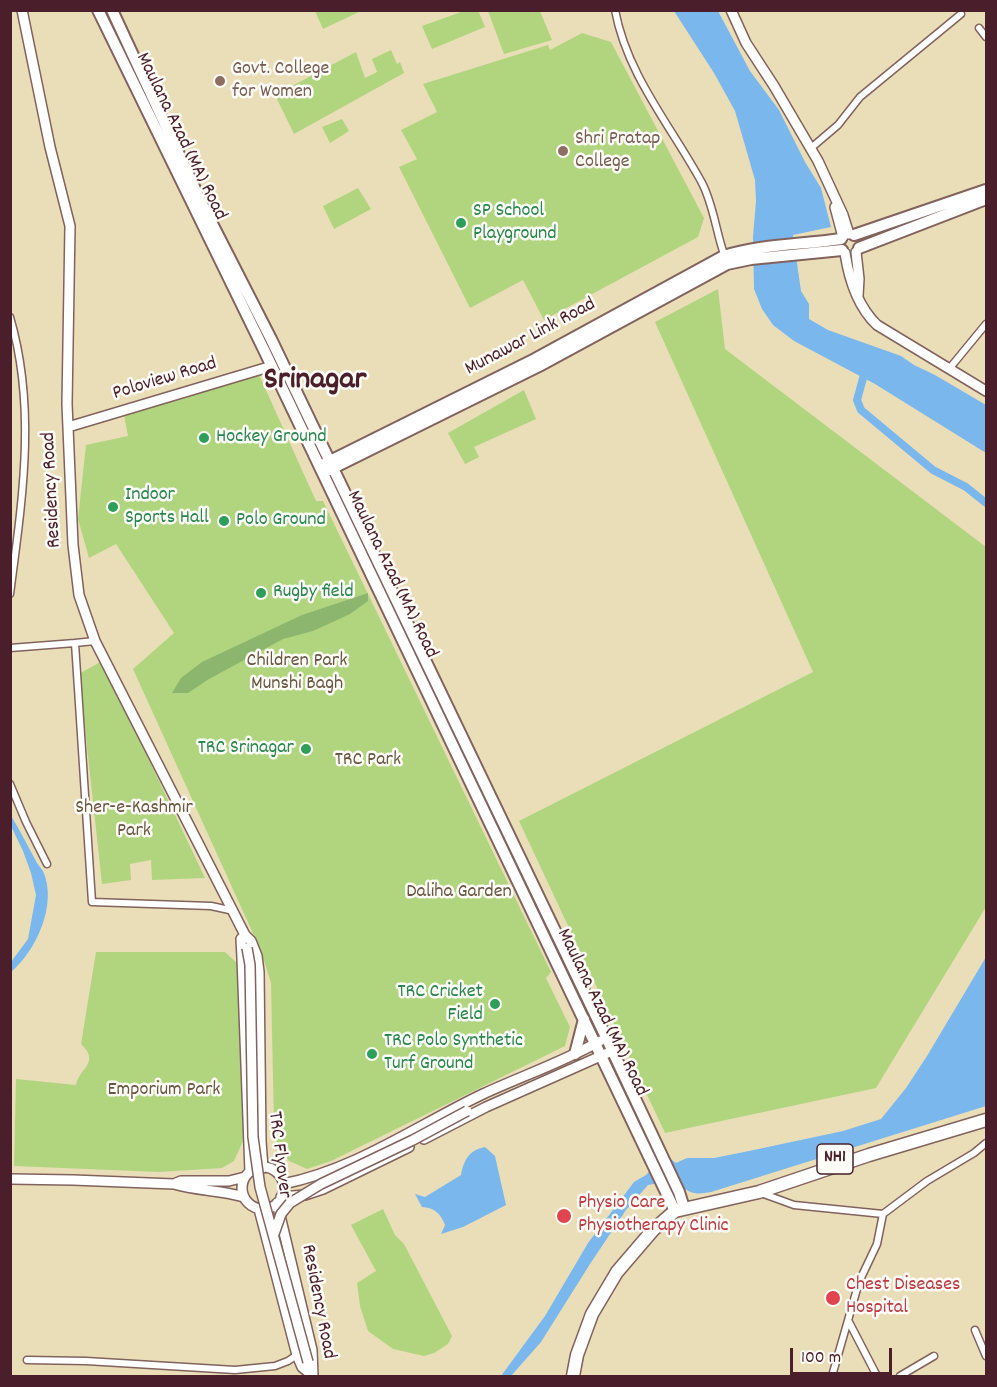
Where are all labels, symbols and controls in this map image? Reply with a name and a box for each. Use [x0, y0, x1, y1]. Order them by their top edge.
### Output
street label: Maulana Azad (MA) Road [129, 49, 231, 225]
place label: Govt. College for Women [232, 58, 329, 105]
marker: Govt. College for Women [213, 74, 227, 88]
place label: Shri Pratap College [575, 128, 660, 175]
marker: Shri Pratap College [556, 144, 570, 158]
place label: SP School Playground [473, 200, 557, 247]
marker: SP School Playground [454, 216, 468, 230]
street label: Munawar Link Road [462, 293, 600, 383]
street label: Poloview Road [110, 353, 220, 407]
district label: Srinagar [264, 364, 366, 402]
place label: Hockey Ground [216, 426, 327, 450]
street label: Residency Road [38, 431, 68, 549]
marker: Hockey Ground [197, 431, 211, 445]
place label: Indoor Sports Hall [125, 484, 209, 531]
street label: Maulana Azad (MA) Road [340, 487, 442, 663]
marker: Indoor Sports Hall [106, 500, 120, 514]
place label: Polo Ground [236, 509, 326, 533]
marker: Polo Ground [217, 514, 231, 528]
place label: Rugby field [273, 581, 354, 605]
marker: Rugby field [254, 586, 268, 600]
park label: Children Park Munshi Bagh [247, 650, 347, 697]
place label: TRC Srinagar [198, 737, 294, 761]
marker: TRC Srinagar [299, 742, 313, 756]
park label: TRC Park [335, 749, 401, 773]
park label: Sher-e-Kashmir Park [75, 797, 193, 844]
park label: Daliha Garden [406, 881, 512, 905]
street label: Maulana Azad (MA) Road [550, 925, 652, 1101]
place label: TRC Cricket Field [397, 981, 483, 1028]
marker: TRC Cricket Field [488, 997, 502, 1011]
place label: TRC Polo Synthetic Turf Ground [384, 1030, 523, 1077]
marker: TRC Polo Synthetic Turf Ground [365, 1047, 379, 1061]
park label: Emporium Park [107, 1079, 221, 1103]
street label: TRC Flyover [261, 1110, 295, 1200]
road number: NH1 [817, 1144, 853, 1174]
place label: Physio Care Physiotherapy Clinic [578, 1192, 729, 1239]
marker: Physio Care Physiotherapy Clinic [555, 1207, 573, 1225]
street label: Residency Road [294, 1243, 340, 1361]
place label: Chest Diseases Hospital [846, 1274, 960, 1321]
marker: Chest Diseases Hospital [824, 1289, 842, 1307]
scale bar [793, 1336, 895, 1374]
text: 100 m [801, 1346, 841, 1371]

